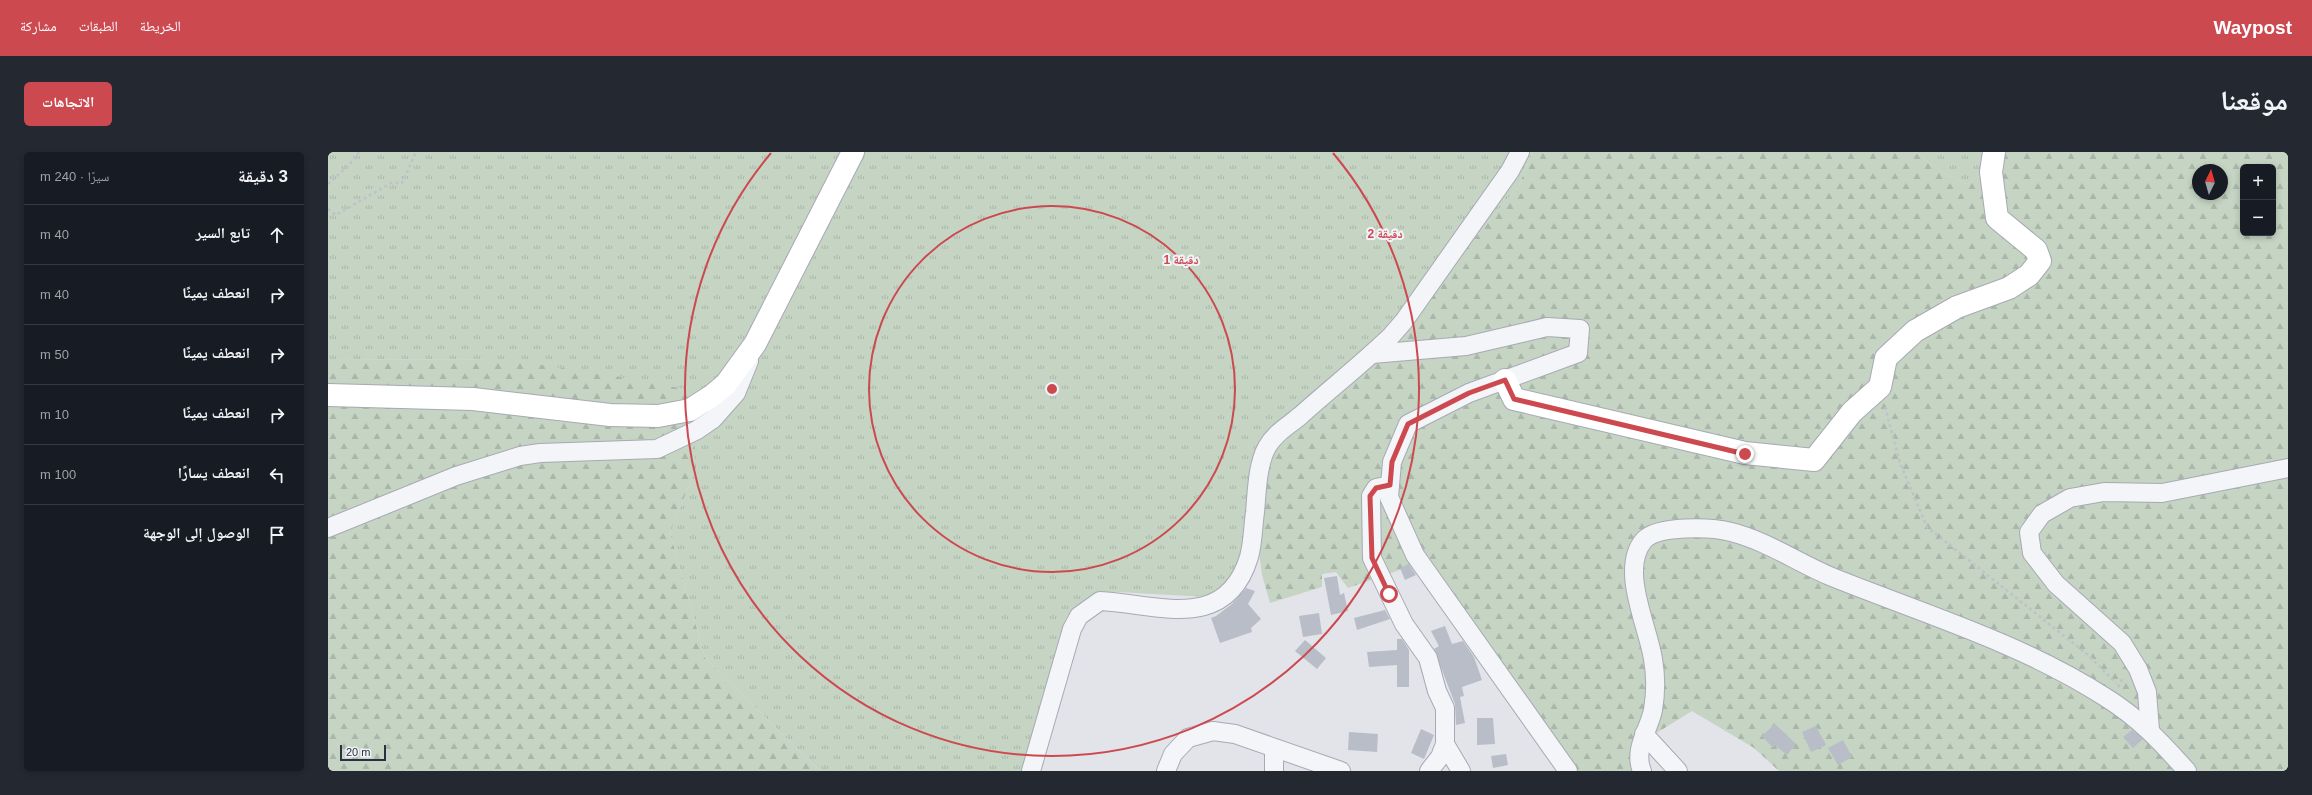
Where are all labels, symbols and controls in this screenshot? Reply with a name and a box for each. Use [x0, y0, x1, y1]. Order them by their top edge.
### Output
text: Waypost [2214, 17, 2292, 38]
text: مشاركة [20, 18, 57, 34]
text: الطبقات [79, 18, 118, 34]
text: الخريطة [140, 18, 181, 34]
button: الاتجاهات [24, 82, 112, 126]
text: موقعنا [2220, 85, 2288, 116]
north arrow [2192, 164, 2228, 200]
map controls [2240, 164, 2276, 236]
button: + [2240, 164, 2276, 200]
text: 3 دقيقة [238, 167, 288, 186]
text: سيرًا · 240 m [40, 169, 109, 184]
button: − [2240, 200, 2276, 236]
text: تابع السير [196, 224, 250, 241]
icon: ahead [266, 224, 288, 246]
text: 40 m [40, 227, 69, 242]
text: 2 دقيقة [1367, 227, 1403, 241]
text: 1 دقيقة [1163, 253, 1199, 267]
text: انعطف يمينًا [182, 284, 250, 301]
icon: right [266, 284, 288, 306]
text: 40 m [40, 287, 69, 302]
text: انعطف يمينًا [182, 344, 250, 361]
icon: right [266, 344, 288, 366]
text: 50 m [40, 347, 69, 362]
centre of rings [1045, 382, 1059, 396]
text: انعطف يمينًا [182, 404, 250, 421]
icon: right [266, 404, 288, 426]
text: 10 m [40, 407, 69, 422]
route end [1736, 445, 1754, 463]
text: انعطف يسارًا [178, 464, 250, 481]
icon: left [266, 464, 288, 486]
text: 100 m [40, 467, 76, 482]
text: الوصول إلى الوجهة [143, 524, 250, 541]
icon: arrive [266, 524, 288, 546]
route start [1380, 585, 1398, 603]
scale bar [340, 743, 386, 762]
text: 20 m [346, 746, 370, 758]

